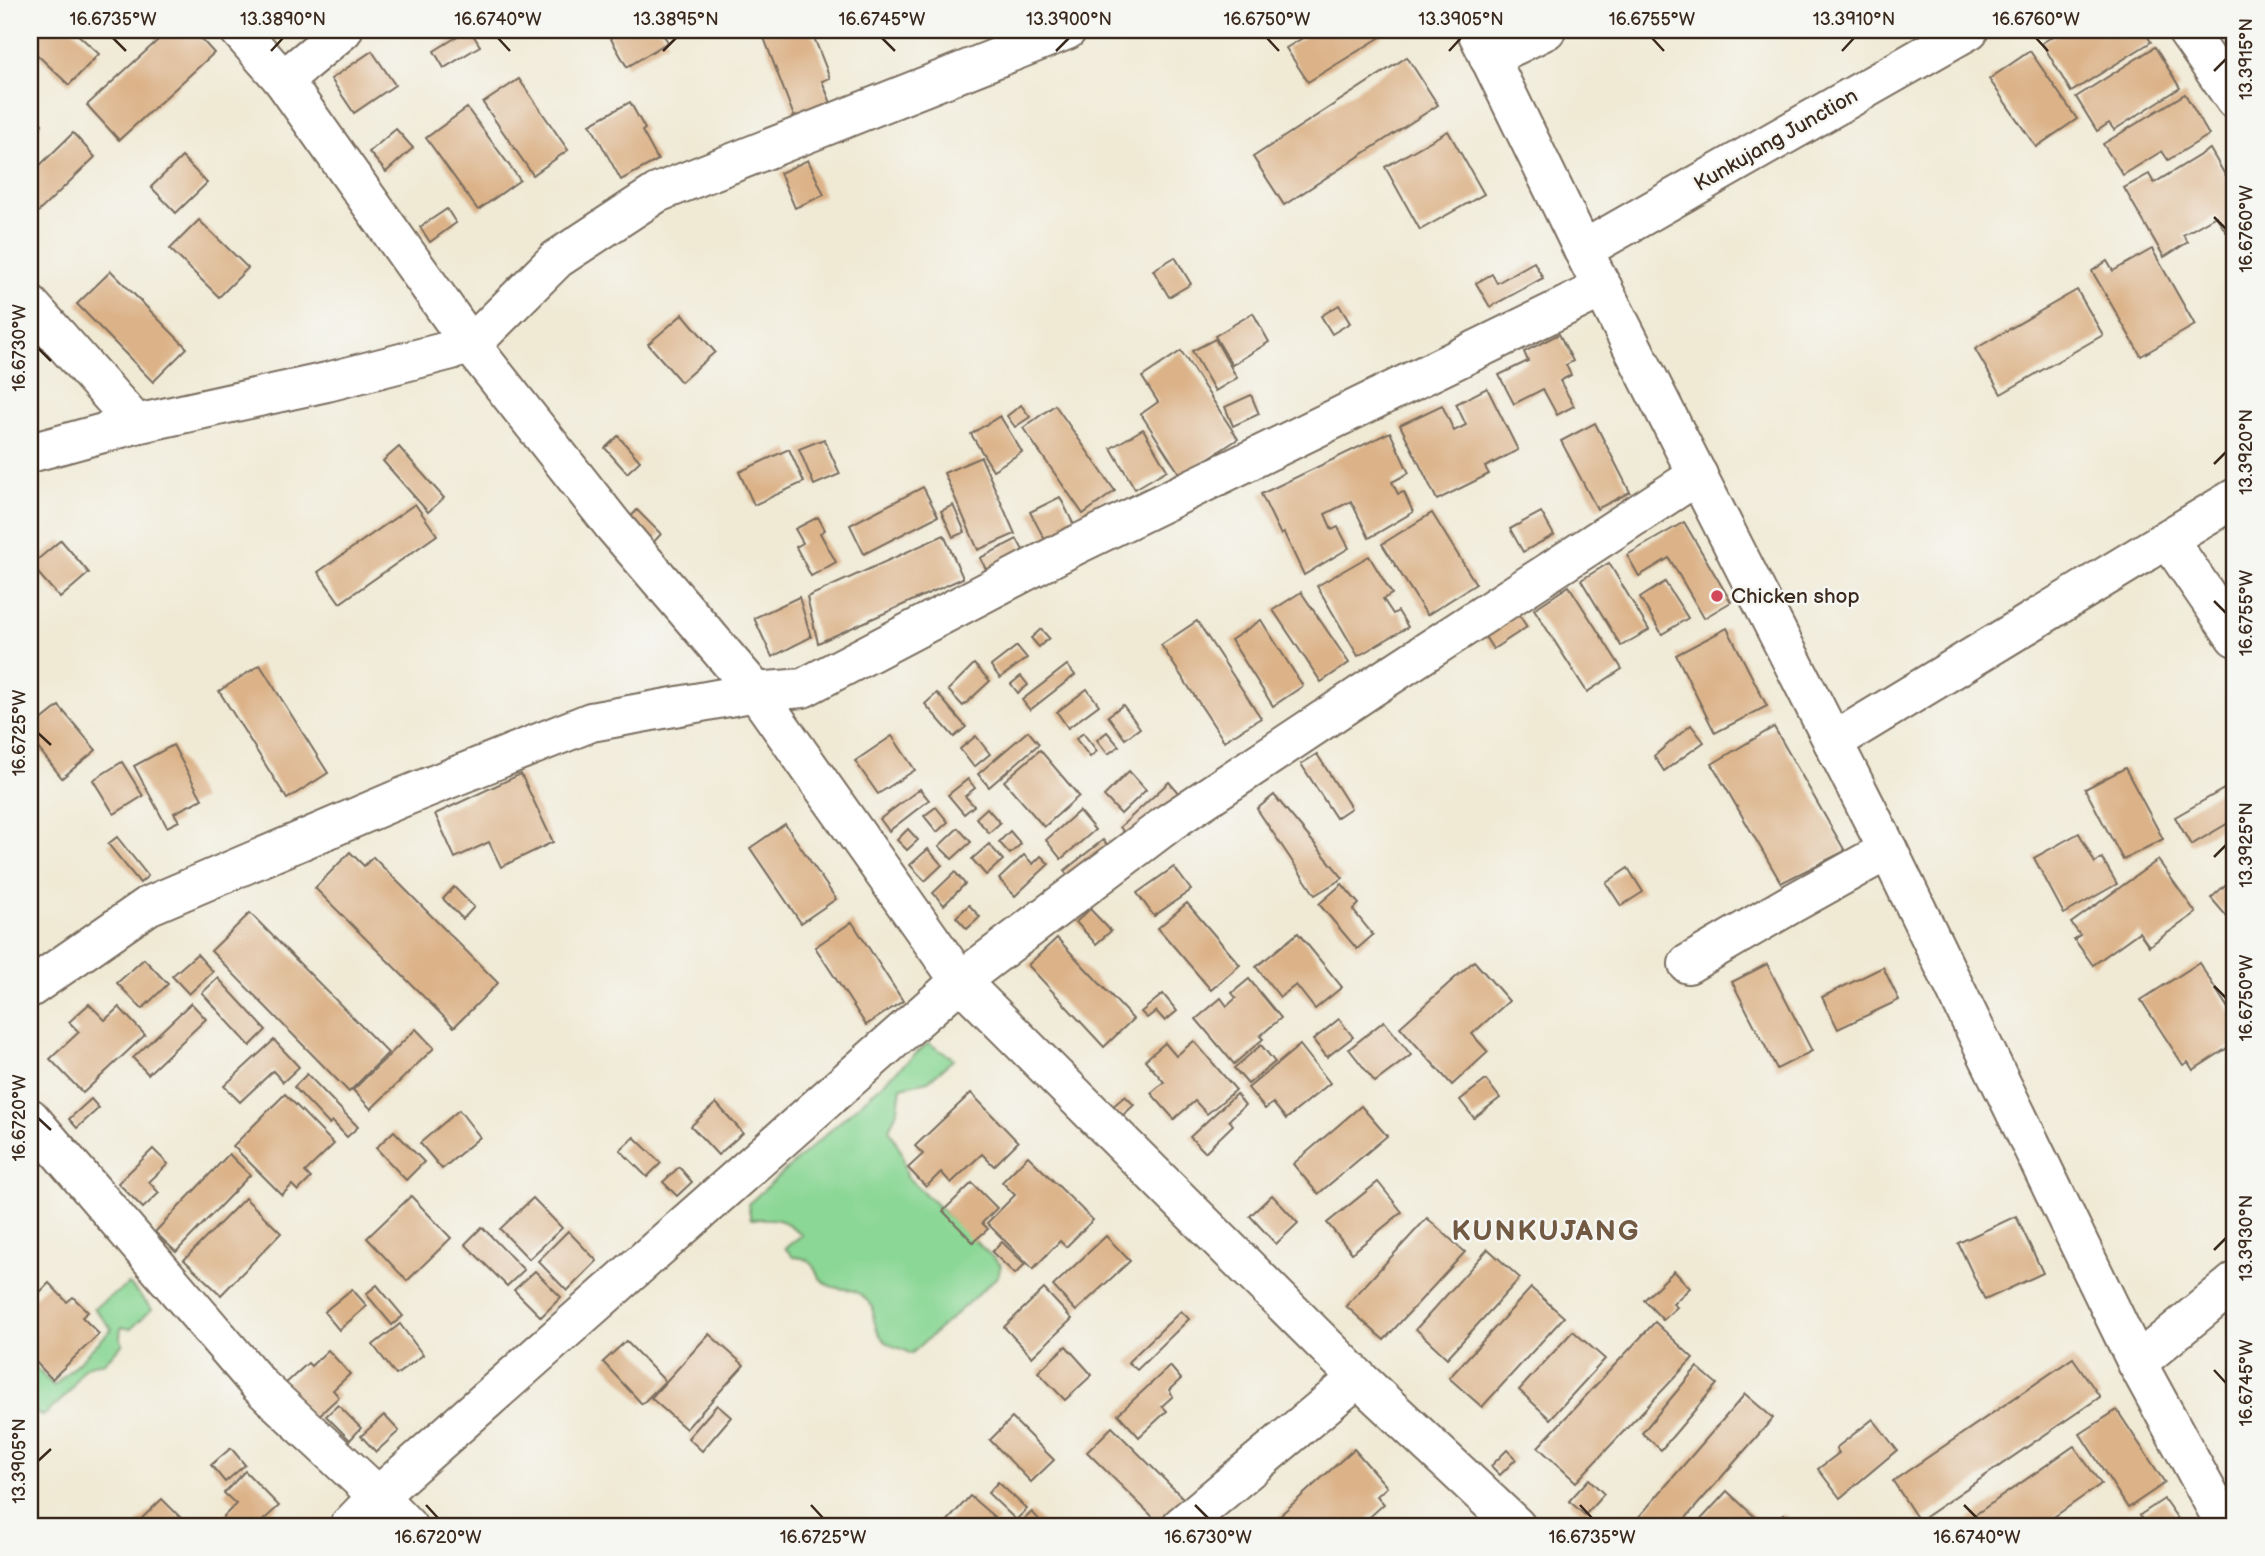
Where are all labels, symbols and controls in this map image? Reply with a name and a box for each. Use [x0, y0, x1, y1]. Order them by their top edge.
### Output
text: 16.6735°W [69, 9, 157, 30]
text: 13.3890°N [240, 9, 326, 30]
text: 16.6740°W [454, 9, 542, 30]
text: 13.3895°N [633, 9, 719, 30]
text: 16.6745°W [838, 9, 926, 30]
text: 13.3900°N [1026, 9, 1112, 30]
text: 16.6750°W [1224, 9, 1311, 30]
text: 13.3905°N [1418, 9, 1504, 30]
text: 16.6755°W [1609, 9, 1696, 30]
text: 13.3910°N [1813, 9, 1895, 30]
text: 16.6760°W [1992, 9, 2080, 30]
text: 13.3915°N [2236, 18, 2257, 100]
street label: Kunkujang Junction [1690, 83, 1862, 197]
text: 16.6760°W [2236, 185, 2257, 273]
text: 16.6730°W [9, 304, 30, 392]
text: 13.3920°N [2236, 409, 2257, 495]
text: 16.6755°W [2236, 569, 2257, 656]
place label: Chicken shop [1731, 584, 1860, 609]
marker: Chicken shop [1709, 588, 1725, 604]
text: 16.6725°W [9, 689, 30, 776]
text: 13.3925°N [2236, 802, 2257, 888]
text: 16.6750°W [2236, 954, 2257, 1041]
text: 16.6720°W [9, 1074, 30, 1162]
text: 13.3930°N [2236, 1195, 2257, 1281]
district label: KUNKUJANG [1452, 1215, 1640, 1248]
text: 16.6745°W [2236, 1339, 2257, 1427]
text: 13.3905°N [9, 1418, 30, 1504]
text: 16.6720°W [394, 1527, 482, 1548]
text: 16.6725°W [780, 1527, 867, 1548]
text: 16.6730°W [1164, 1527, 1252, 1548]
text: 16.6735°W [1548, 1527, 1636, 1548]
text: 16.6740°W [1933, 1527, 2021, 1548]

